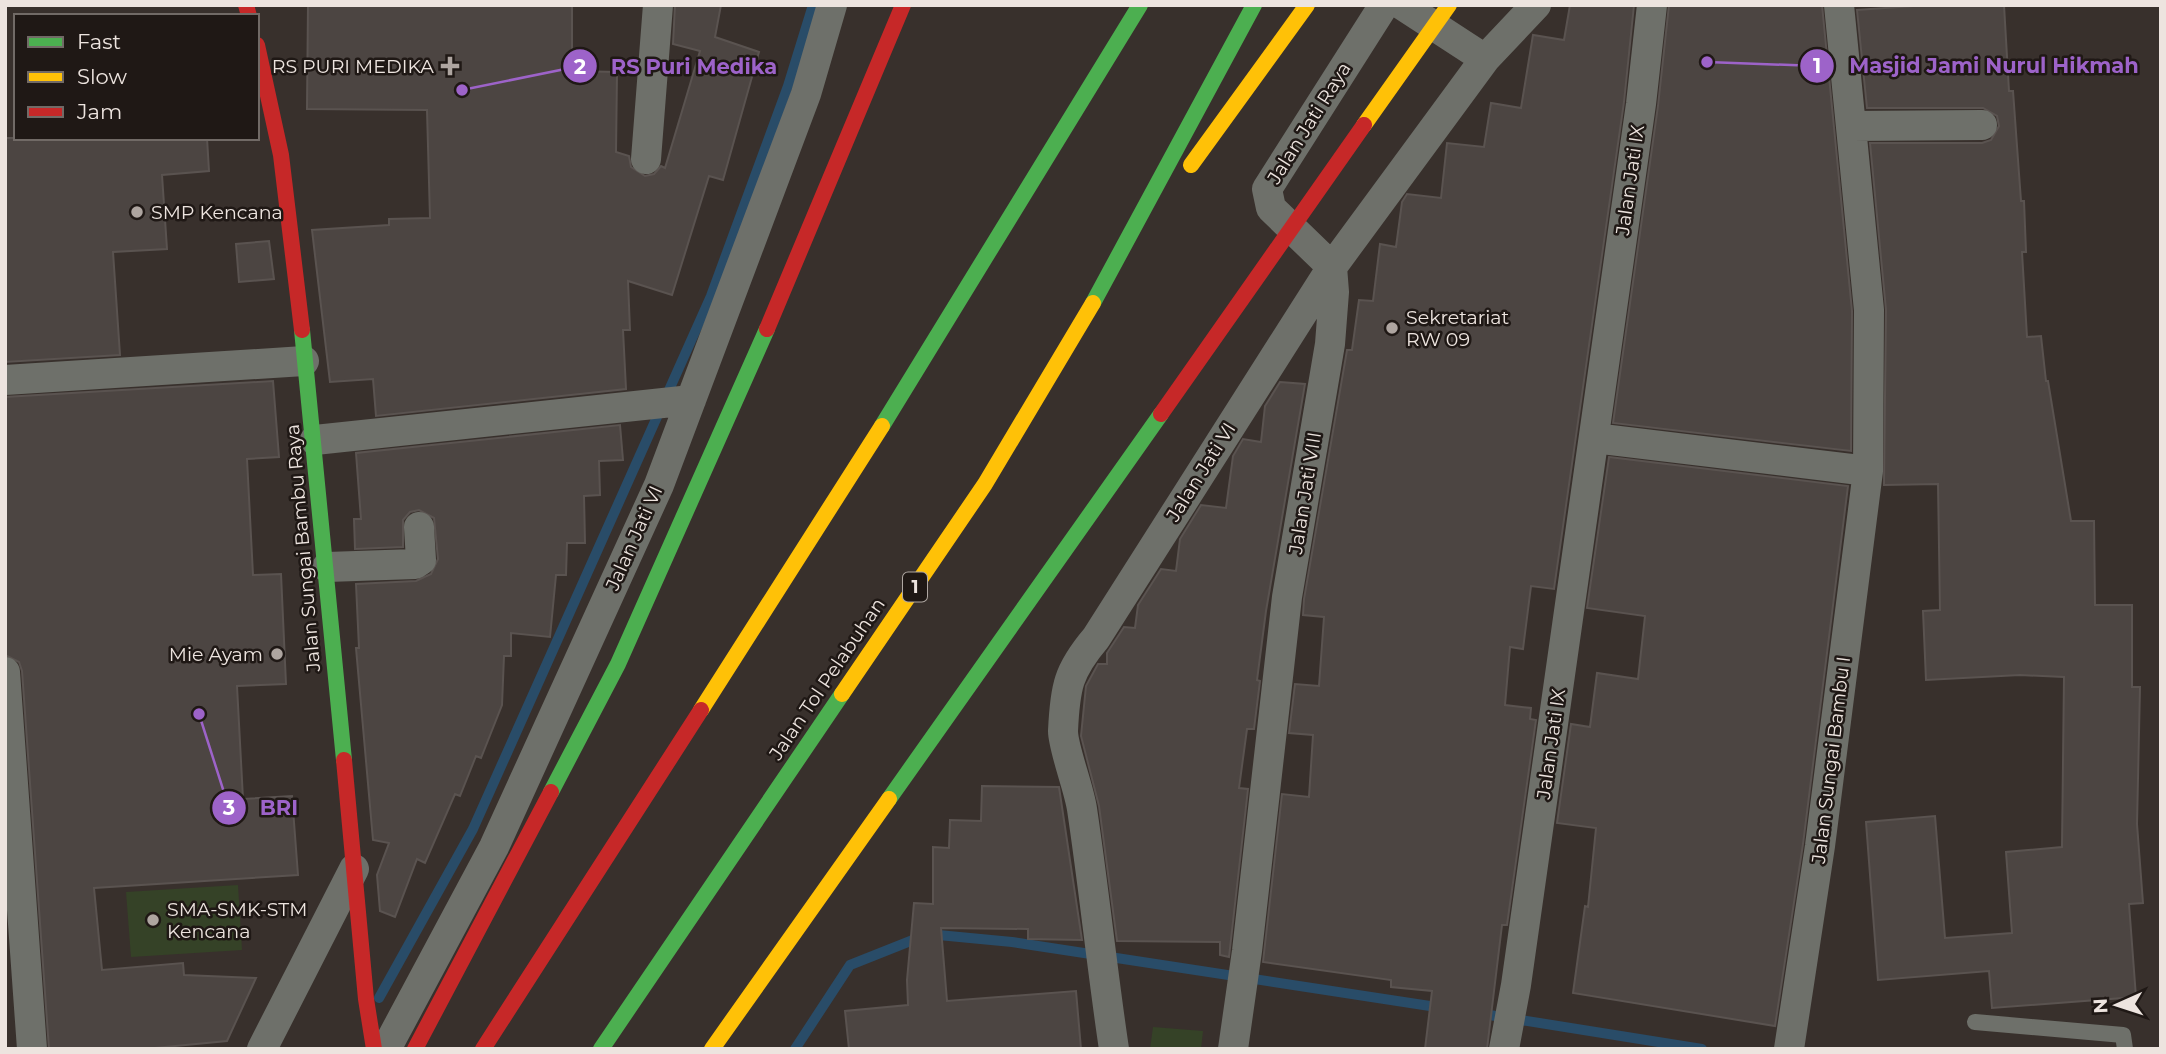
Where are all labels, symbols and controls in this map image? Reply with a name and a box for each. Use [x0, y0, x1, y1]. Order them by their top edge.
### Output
legend [14, 14, 259, 140]
text: Fast [77, 29, 121, 54]
callout: RS Puri Medika [562, 45, 792, 87]
callout: Masjid Jami Nurul Hikmah [1800, 45, 2152, 87]
text: 1 [1813, 53, 1821, 78]
text: Masjid Jami Nurul Hikmah [1849, 53, 2139, 78]
text: 2 [574, 54, 586, 79]
text: RS Puri Medika [611, 54, 777, 79]
place label: RS PURI MEDIKA [272, 55, 434, 78]
marker: RS PURI MEDIKA [440, 56, 460, 76]
street label: Jalan Jati Raya [1262, 58, 1356, 189]
text: Slow [77, 64, 127, 89]
text: Jam [76, 99, 122, 124]
street label: Jalan Jati IX [1611, 123, 1649, 238]
place label: SMP Kencana [151, 201, 283, 224]
marker: SMP Kencana [129, 204, 145, 220]
place label: Sekretariat RW 09 [1406, 306, 1510, 351]
marker: Sekretariat RW 09 [1384, 320, 1400, 336]
street label: Jalan Jati VI [1161, 418, 1240, 526]
street label: Jalan Sungai Bambu Raya [281, 423, 325, 674]
street label: Jalan Jati VIII [1284, 430, 1326, 557]
street label: Jalan Jati VI [600, 482, 667, 595]
road number: 1 [903, 572, 927, 602]
street label: Jalan Tol Pelabuhan [764, 594, 890, 765]
place label: Mie Ayam [169, 643, 263, 666]
marker: Mie Ayam [269, 646, 285, 662]
street label: Jalan Sungai Bambu I [1807, 655, 1855, 866]
street label: Jalan Jati IX [1532, 687, 1570, 802]
callout: BRI [211, 787, 312, 829]
text: 3 [222, 795, 235, 820]
text: BRI [260, 795, 298, 820]
place label: SMA-SMK-STM Kencana [167, 898, 307, 943]
marker: SMA-SMK-STM Kencana [145, 912, 161, 928]
north arrow [2082, 970, 2152, 1040]
text: N [2089, 998, 2112, 1014]

